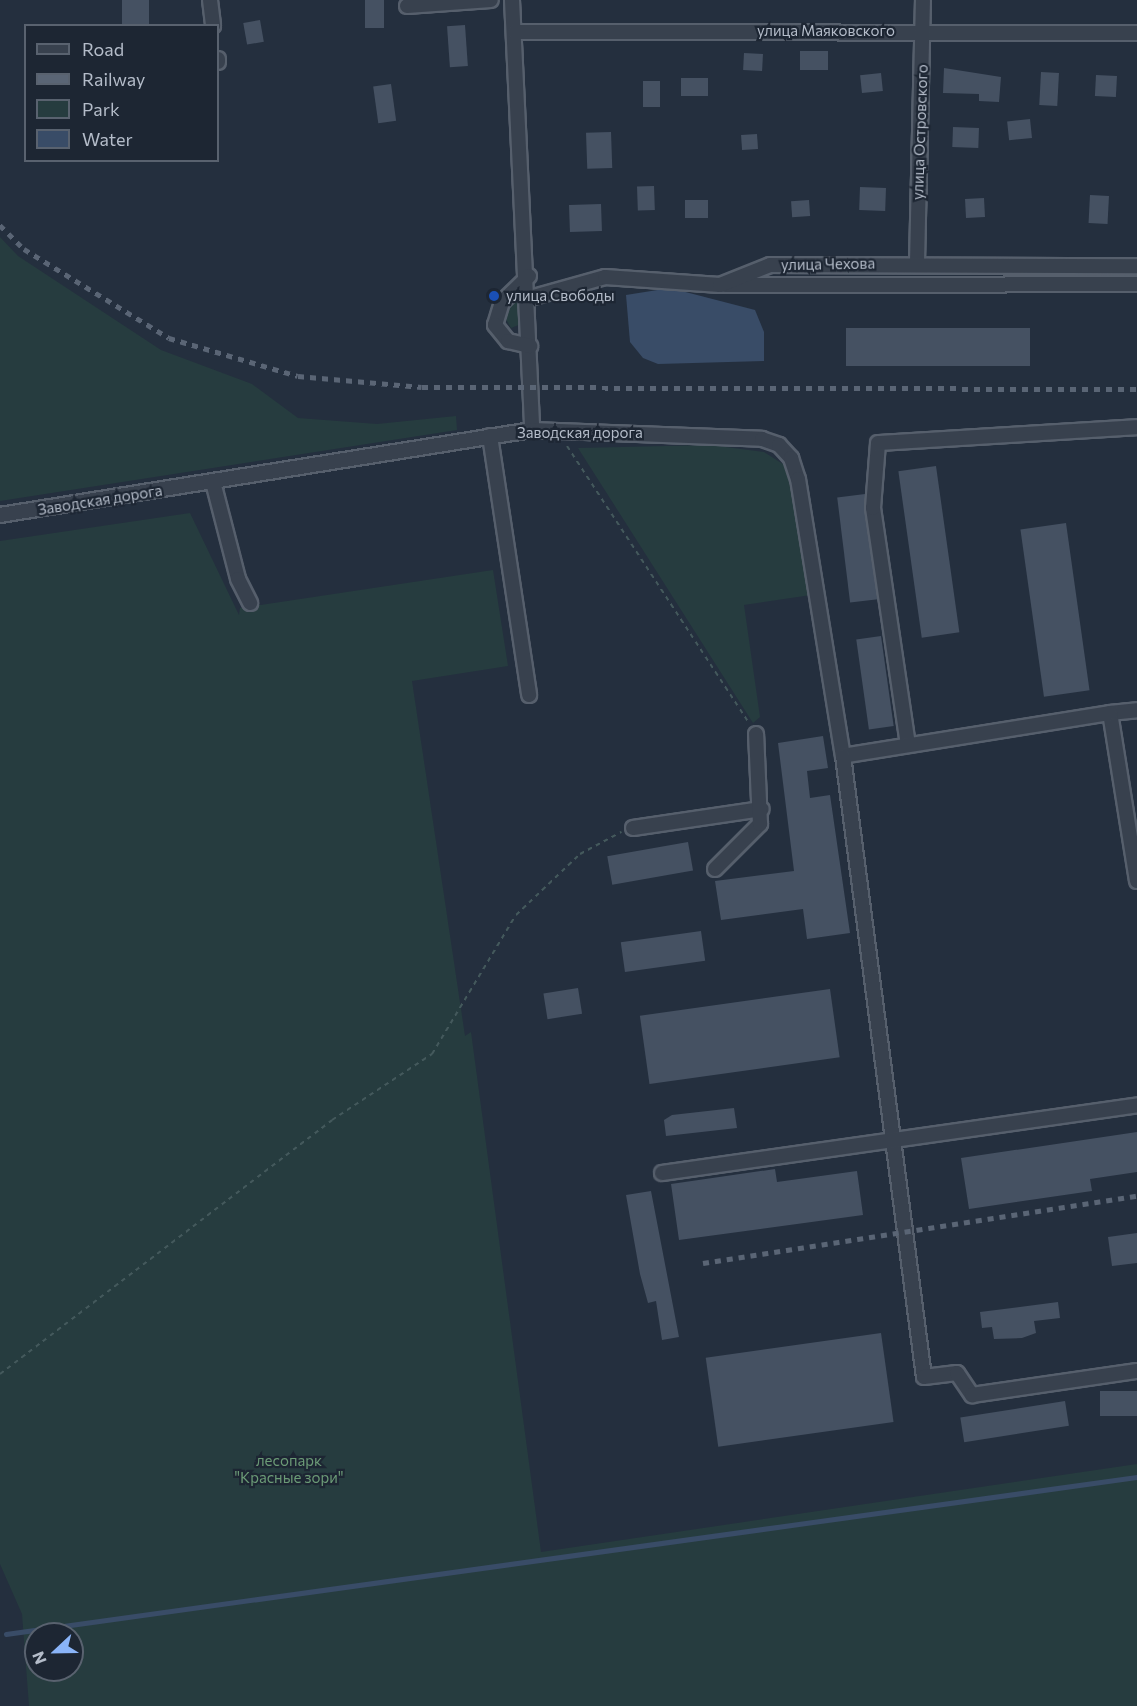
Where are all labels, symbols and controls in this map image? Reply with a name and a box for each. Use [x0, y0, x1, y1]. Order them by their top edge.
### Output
street label: улица Маяковского [757, 22, 895, 40]
legend [24, 24, 219, 162]
text: Road [82, 38, 124, 60]
street label: улица Островского [909, 64, 931, 200]
text: Railway [82, 68, 145, 90]
text: Park [82, 98, 120, 120]
text: Water [82, 128, 133, 150]
street label: улица Чехова [781, 254, 875, 274]
place label: улица Свободы [506, 287, 615, 305]
marker: улица Свободы [487, 289, 501, 303]
street label: Заводская дорога [517, 424, 643, 442]
street label: Заводская дорога [36, 481, 164, 519]
park label: лесопарк "Красные зори" [235, 1451, 343, 1486]
north arrow [24, 1622, 84, 1682]
text: N [28, 1649, 50, 1667]

